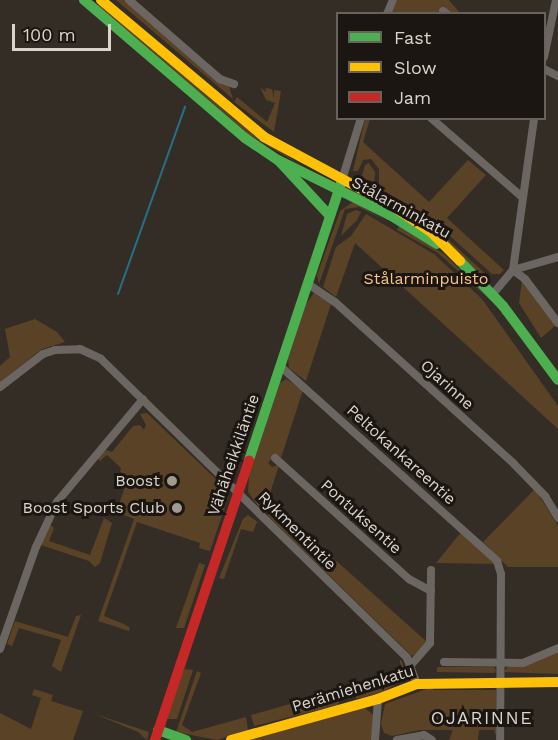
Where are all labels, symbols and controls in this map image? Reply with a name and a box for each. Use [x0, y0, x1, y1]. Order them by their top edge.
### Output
scale bar [15, 12, 114, 50]
legend [336, 12, 546, 120]
text: 100 m [23, 24, 76, 45]
text: Fast [394, 27, 431, 48]
text: Slow [394, 57, 437, 78]
text: Jam [394, 87, 431, 108]
street label: Stålarminkatu [348, 173, 454, 243]
park label: Stålarminpuisto [364, 269, 488, 289]
street label: Ojarinne [416, 356, 478, 414]
street label: Vähäheikkiläntie [204, 392, 264, 518]
street label: Peltokankareentie [342, 401, 460, 509]
place label: Boost [115, 471, 160, 491]
marker: Boost [165, 474, 179, 488]
street label: Pontuksentie [317, 476, 405, 558]
street label: Rykmentintie [254, 488, 340, 574]
place label: Boost Sports Club [23, 498, 165, 518]
marker: Boost Sports Club [170, 501, 184, 515]
street label: Perämiehenkatu [290, 661, 416, 717]
district label: OJARINNE [431, 707, 533, 729]

